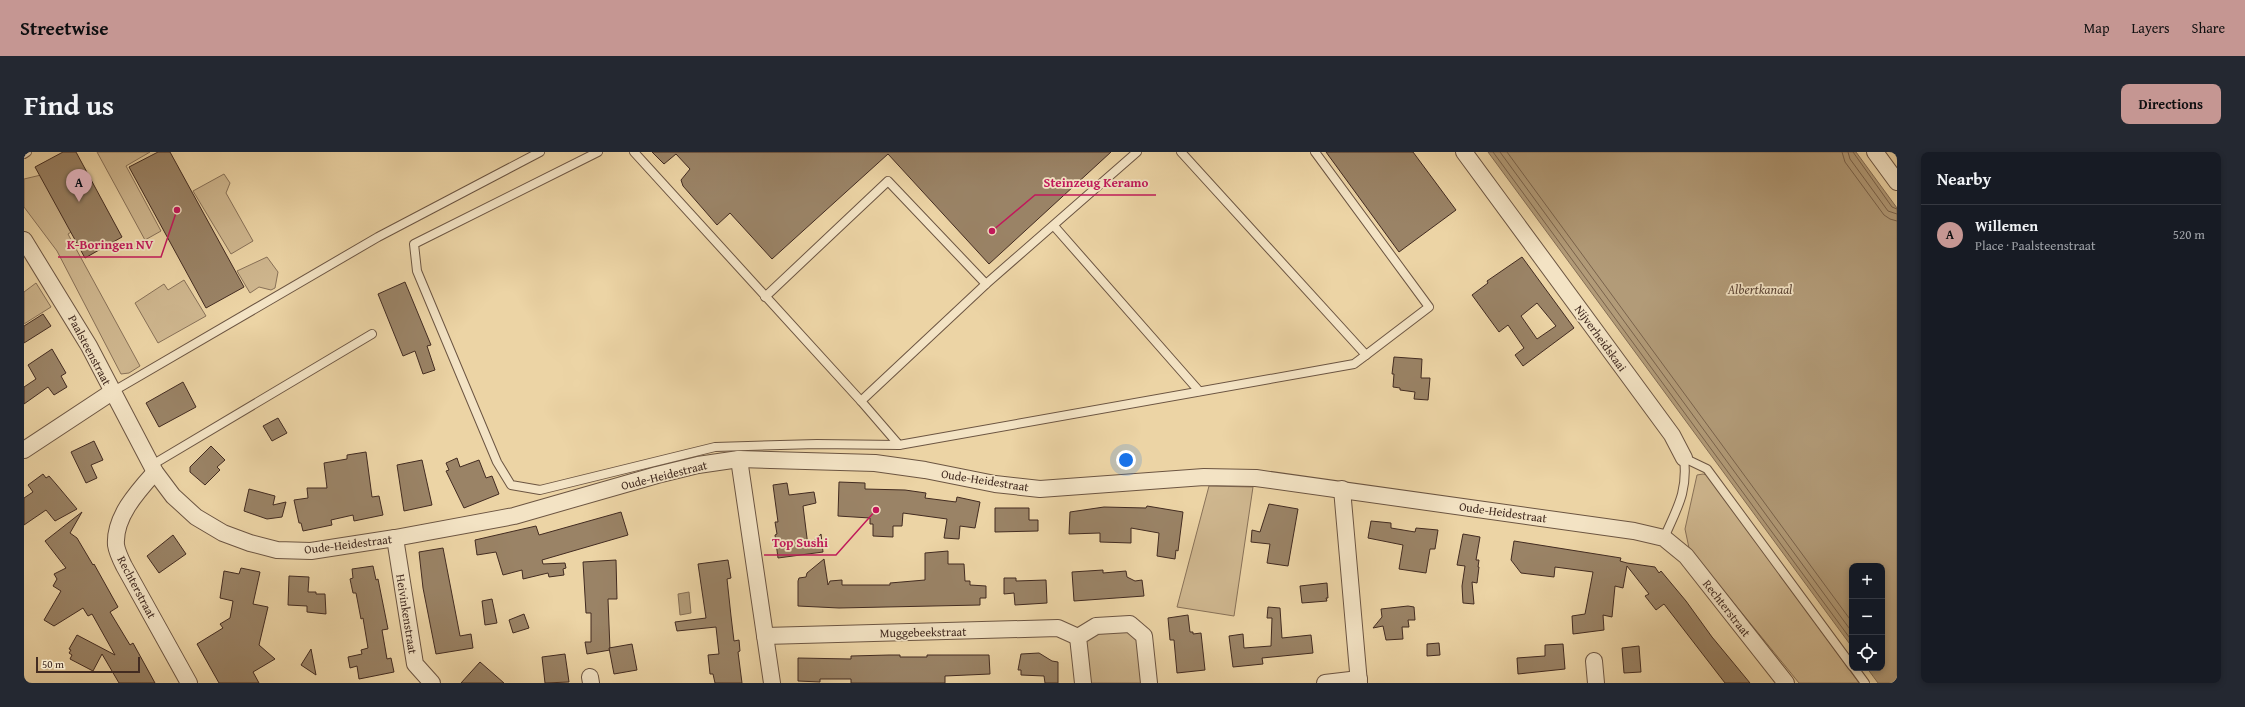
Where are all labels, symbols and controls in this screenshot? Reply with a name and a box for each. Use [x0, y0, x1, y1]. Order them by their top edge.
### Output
text: Streetwise [20, 14, 109, 42]
text: Map [2084, 18, 2110, 38]
text: Layers [2132, 18, 2170, 38]
text: Share [2192, 18, 2225, 38]
text: Find us [24, 84, 114, 125]
button: Directions [2121, 84, 2221, 124]
text: Nearby [1937, 166, 1991, 191]
pin: A [66, 169, 92, 202]
callout: Steinzeug Keramo [1035, 170, 1156, 195]
text: Steinzeug Keramo [1044, 173, 1148, 192]
text: Willemen [1975, 215, 2038, 236]
text: A [1946, 225, 1954, 244]
text: 520 m [2173, 225, 2205, 244]
callout: K-Boringen NV [58, 232, 161, 257]
text: K-Boringen NV [67, 235, 154, 254]
text: Place · Paalsteenstraat [1975, 236, 2096, 255]
water label: Albertkanaal [1727, 280, 1792, 299]
street label: Nijverheidskaai [1571, 301, 1631, 375]
street label: Paalsteenstraat [64, 312, 116, 389]
your location [1116, 450, 1136, 470]
street label: Oude-Heidestraat [619, 456, 710, 494]
street label: Oude-Heidestraat [940, 465, 1031, 495]
street label: Oude-Heidestraat [1458, 497, 1549, 527]
street label: Oude-Heidestraat [303, 530, 394, 558]
callout: Top Sushi [764, 530, 836, 555]
text: Top Sushi [772, 533, 828, 552]
street label: Rechterstraat [113, 553, 161, 622]
map controls [1849, 563, 1885, 671]
button: + [1849, 563, 1885, 599]
street label: Heivinkenstraat [392, 573, 422, 656]
street label: Rechterstraat [1699, 576, 1755, 641]
button: − [1849, 599, 1885, 635]
street label: Muggebeekstraat [879, 623, 967, 641]
button: locate [1849, 635, 1885, 671]
scale bar [36, 655, 140, 674]
text: 50 m [42, 656, 64, 672]

